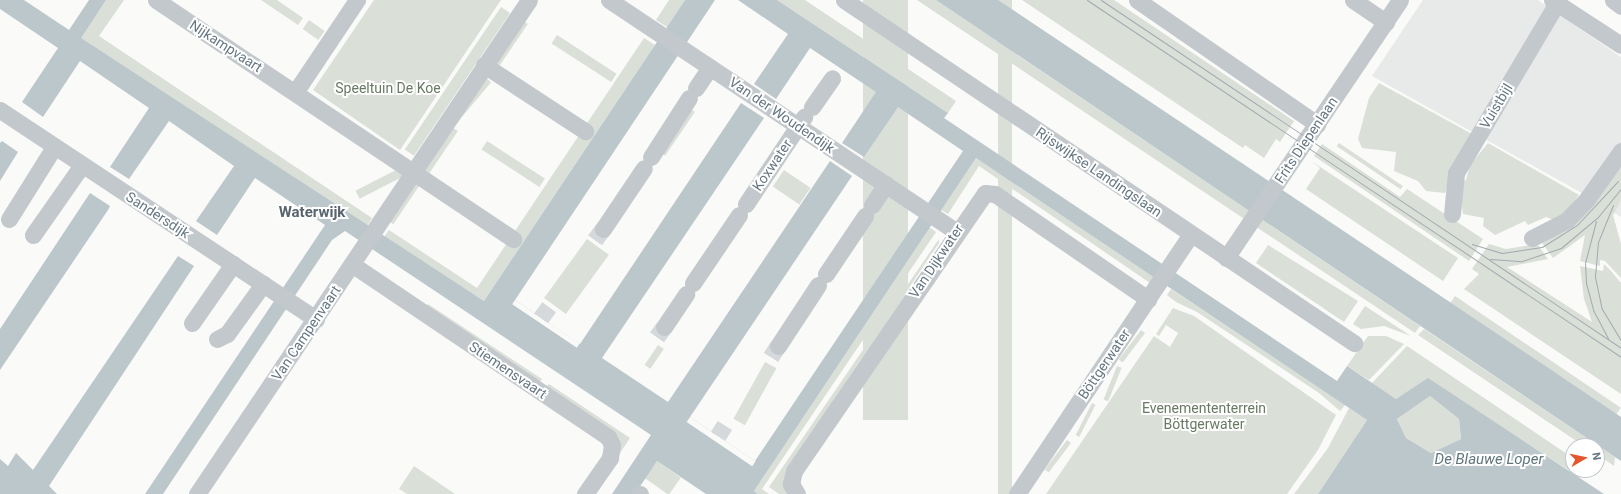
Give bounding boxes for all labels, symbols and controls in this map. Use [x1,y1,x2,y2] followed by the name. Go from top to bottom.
[187,16,265,76] street label: Nijkampvaart
[726,73,838,157] street label: Van der Woudendijk
[335,80,441,96] park label: Speeltuin De Koe
[1476,80,1516,132] street label: Vuistbijl
[1271,94,1341,186] street label: Frits Diepenlaan
[1033,124,1165,220] street label: Rijswijkse Landingslaan
[749,136,795,194] street label: Koxwater
[123,188,193,242] street label: Sandersdijk
[279,204,345,222] district label: Waterwijk
[905,221,967,301] street label: Van Dijkwater
[268,282,344,384] street label: Van Campenvaart
[1074,326,1134,402] street label: Böttgerwater
[466,338,550,402] street label: Stiemensvaart
[1142,400,1266,432] park label: Evenemententerrein Böttgerwater
[1565,438,1605,478] north arrow
[1435,451,1543,469] water label: De Blauwe Loper
[1589,451,1603,461] text: N

